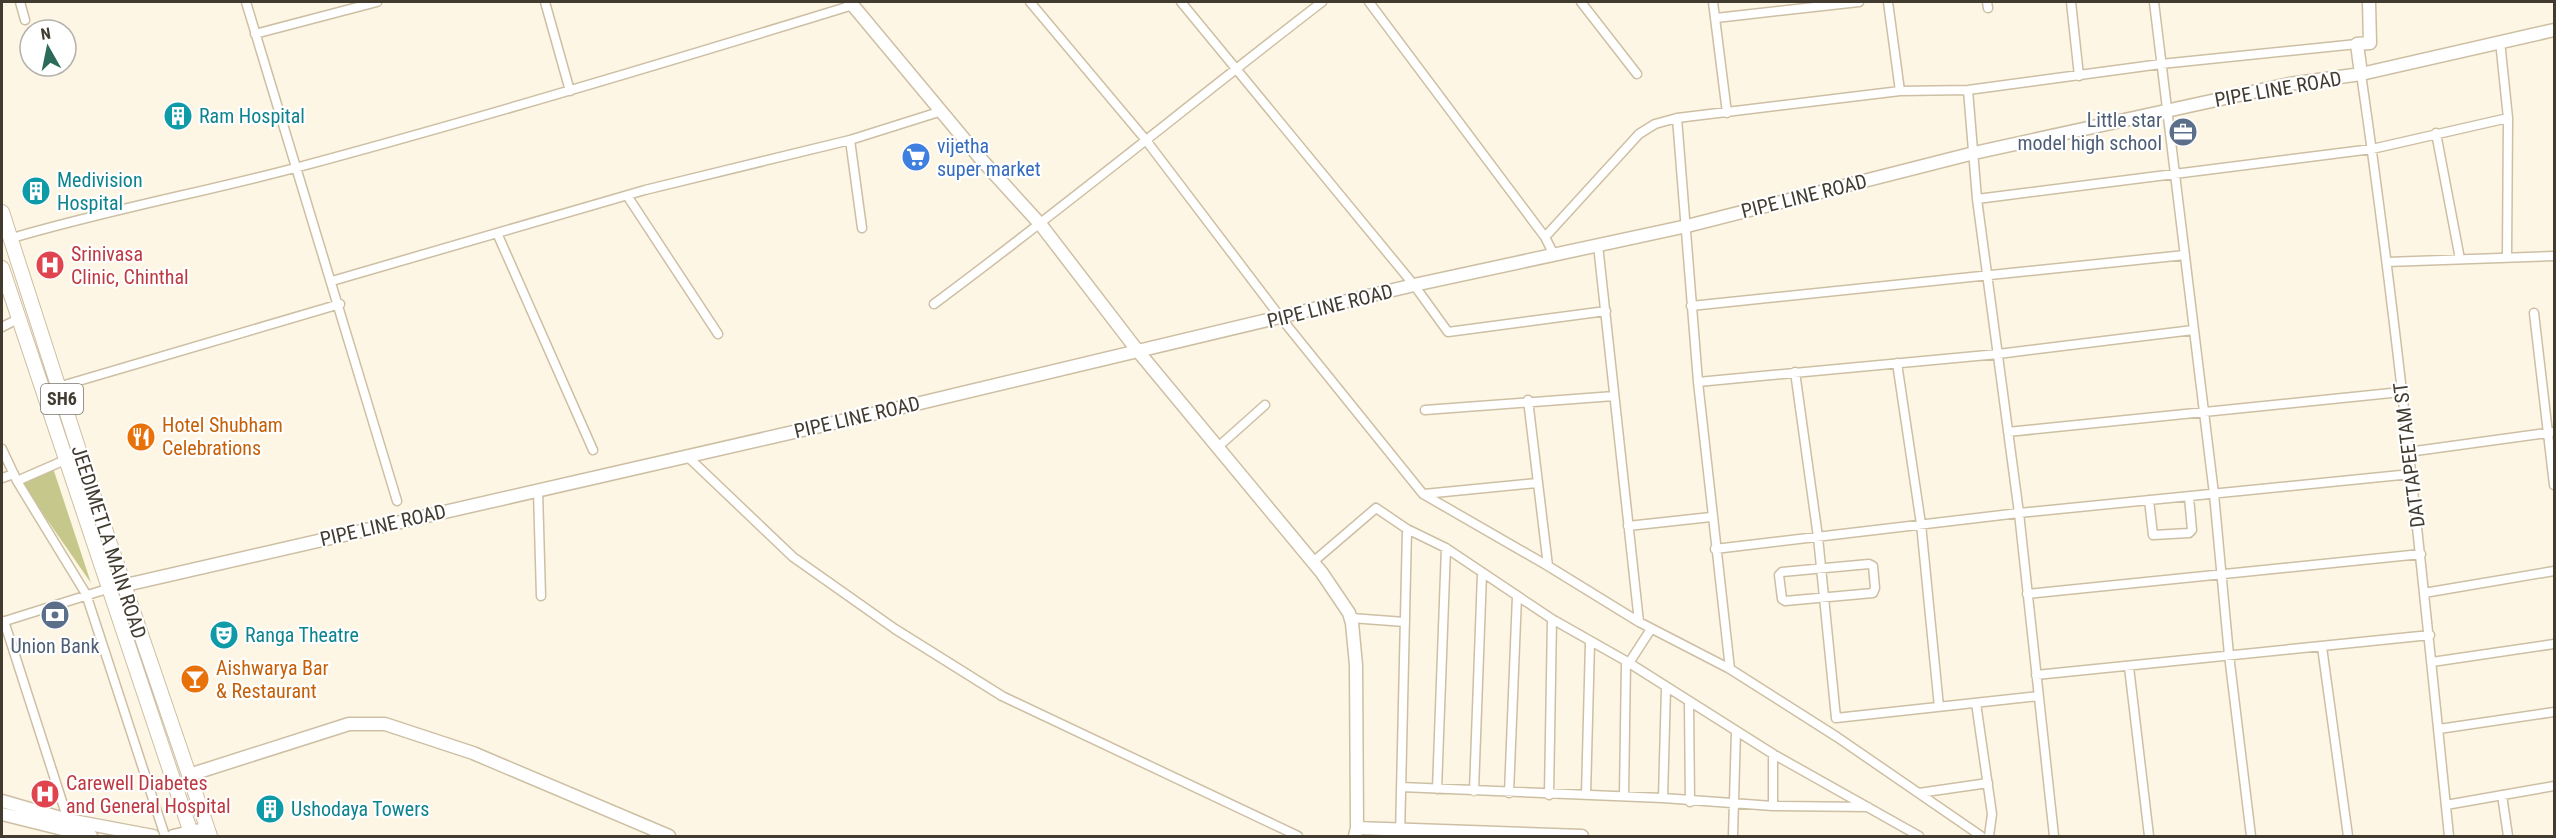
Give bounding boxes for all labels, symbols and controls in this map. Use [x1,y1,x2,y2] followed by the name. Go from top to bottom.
[18,18,78,78] north arrow
[39,24,52,44] text: N
[2213,66,2343,112] street label: PIPE LINE ROAD
[162,100,194,132] building icon: Ram Hospital
[199,104,305,128] place label: Ram Hospital
[2017,108,2162,155] place label: Little star model high school
[2167,116,2199,148] office icon: Little star model high school
[937,134,1041,181] place label: vijetha super market
[900,141,932,173] supermarket icon: vijetha super market
[57,168,143,215] place label: Medivision Hospital
[1739,169,1869,223] street label: PIPE LINE ROAD
[20,175,52,207] building icon: Medivision Hospital
[71,242,189,289] place label: Srinivasa Clinic, Chinthal
[34,249,66,281] hospital icon: Srinivasa Clinic, Chinthal
[1265,279,1395,333] street label: PIPE LINE ROAD
[2388,381,2430,529] street label: DATTAPEETAM ST
[41,384,83,414] road number: SH6
[792,391,922,443] street label: PIPE LINE ROAD
[162,413,283,460] place label: Hotel Shubham Celebrations
[125,421,157,453] restaurant icon: Hotel Shubham Celebrations
[66,442,152,642] street label: JEEDIMETLA MAIN ROAD
[318,499,448,551] street label: PIPE LINE ROAD
[39,599,71,631] bank icon: Union Bank
[208,619,240,651] theatre icon: Ranga Theatre
[245,623,359,647] place label: Ranga Theatre
[10,634,100,658] place label: Union Bank
[216,656,329,703] place label: Aishwarya Bar & Restaurant
[179,663,211,695] bar icon: Aishwarya Bar & Restaurant
[66,771,231,818] place label: Carewell Diabetes and General Hospital
[29,778,61,810] hospital icon: Carewell Diabetes and General Hospital
[254,793,286,825] building icon: Ushodaya Towers
[291,797,429,821] place label: Ushodaya Towers

